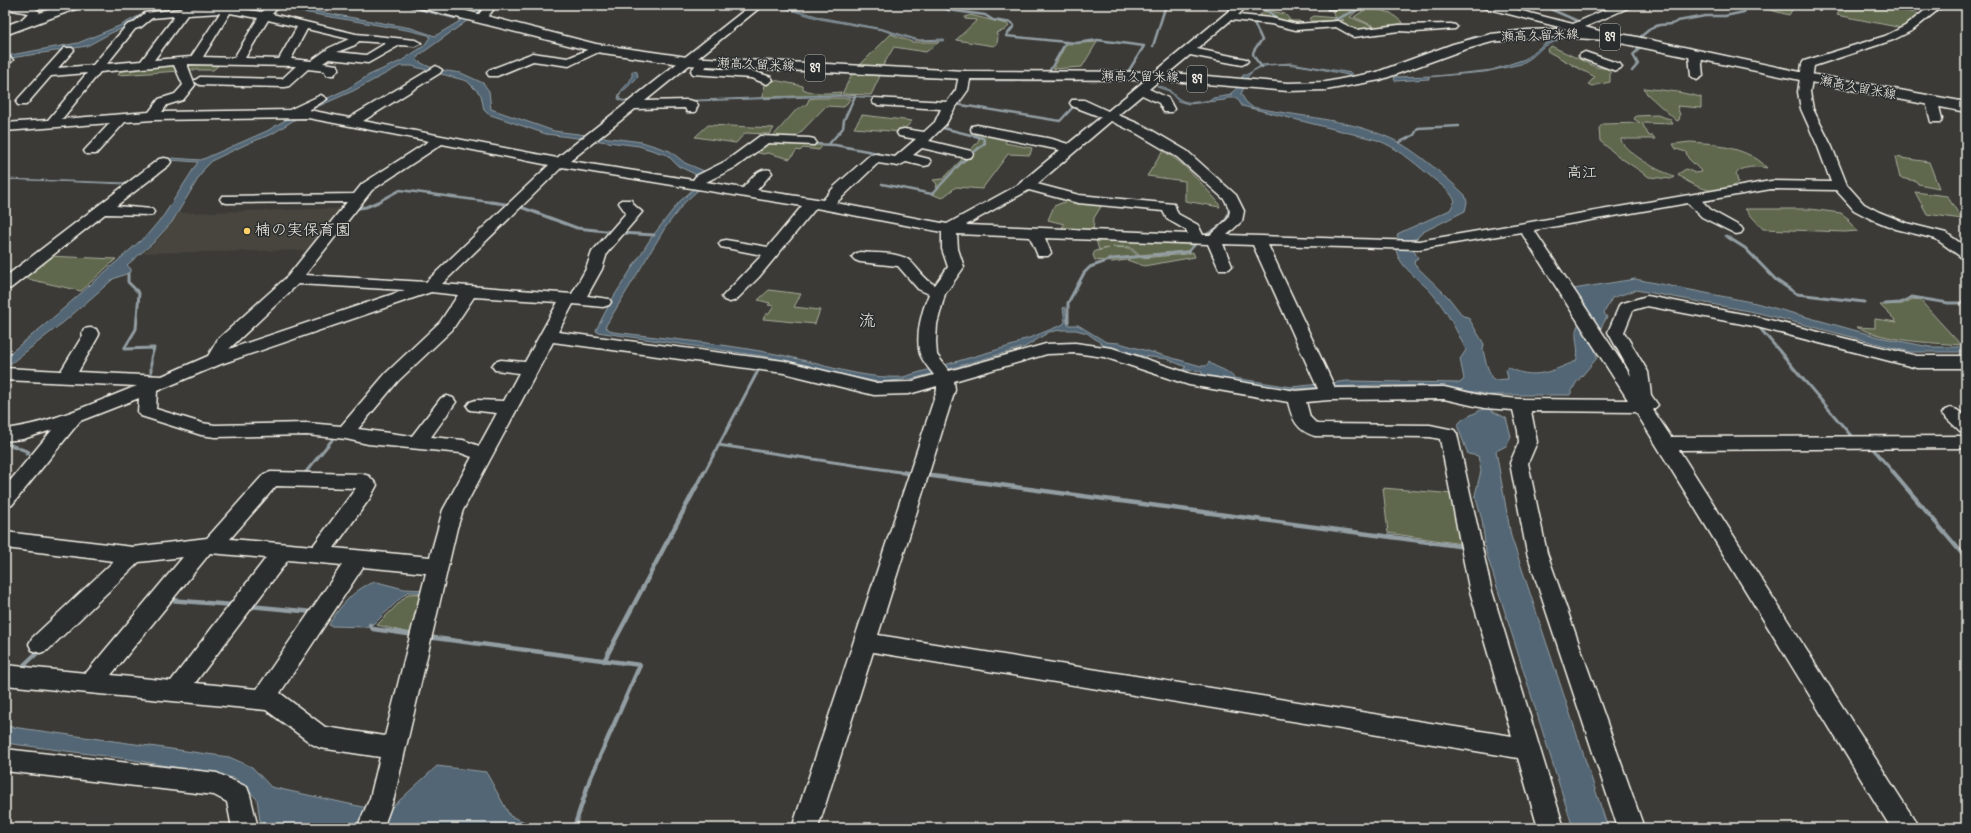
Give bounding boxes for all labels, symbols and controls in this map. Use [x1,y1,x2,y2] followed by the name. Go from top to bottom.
[1600,24,1620,50] road number: 89
[1501,25,1580,47] street label: 瀬高久留米線
[717,53,796,77] street label: 瀬高久留米線
[805,55,825,81] road number: 89
[1187,66,1207,92] road number: 89
[1101,67,1180,87] street label: 瀬高久留米線
[1818,71,1899,105] street label: 瀬高久留米線
[1567,162,1597,184] district label: 高江
[255,219,351,243] place label: 楠の実保育園
[242,226,252,236] marker: 楠の実保育園
[859,309,876,334] district label: 流

